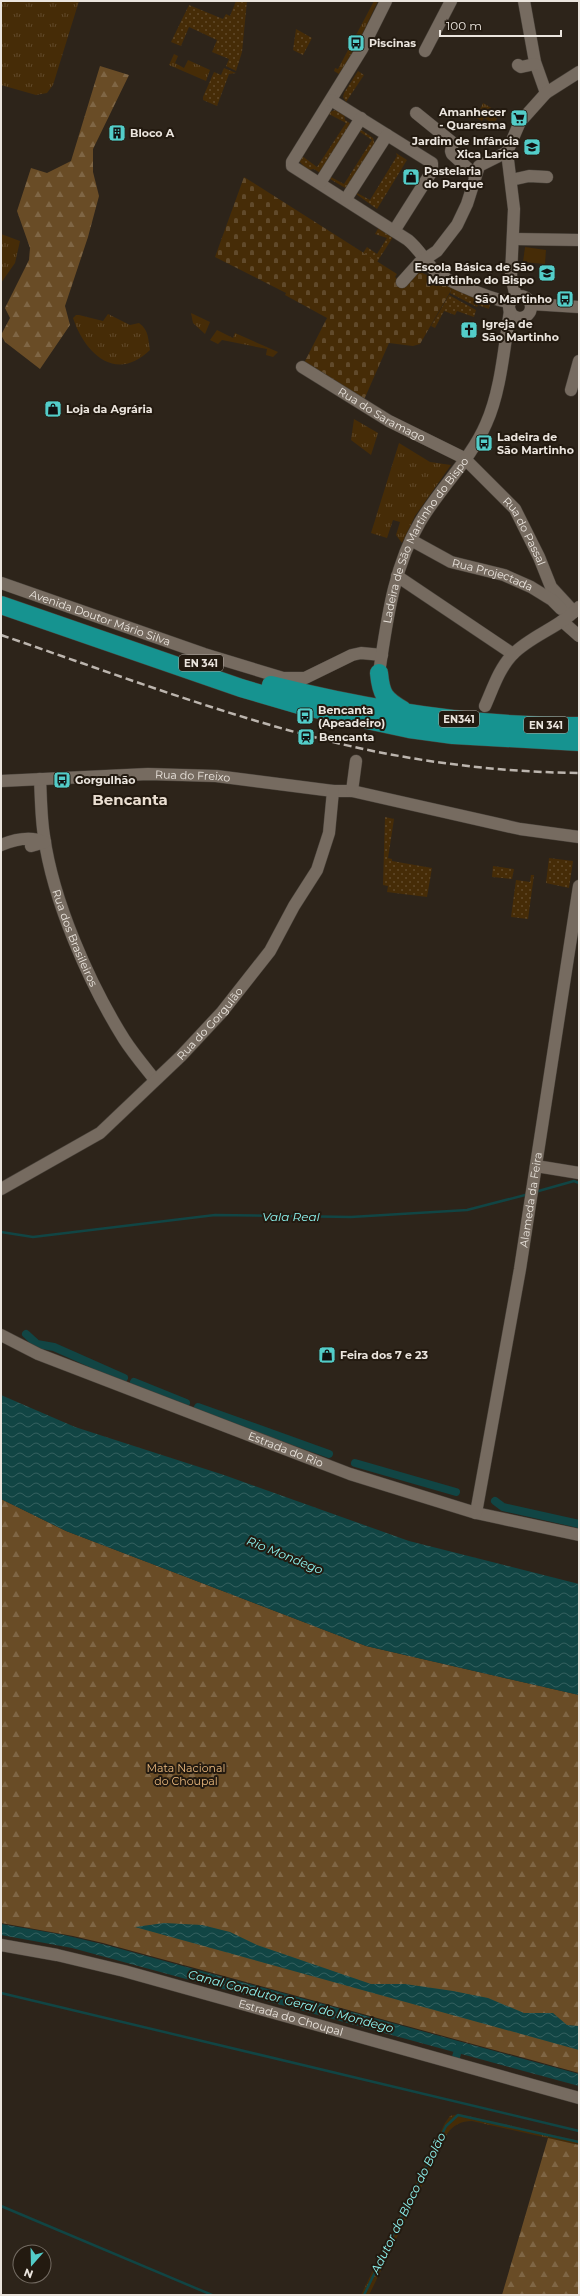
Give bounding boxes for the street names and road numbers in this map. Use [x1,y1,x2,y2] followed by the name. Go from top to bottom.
[336,384,428,445] street label: Rua do Saramago
[380,454,472,625] street label: Ladeira de São Martinho do Bispo
[500,494,549,567] street label: Rua do Passal
[451,555,535,594] street label: Rua Projectada
[28,587,172,649] street label: Avenida Doutor Mário Silva
[179,655,223,671] road number: EN 341
[439,711,479,727] road number: EN341
[524,717,568,733] road number: EN 341
[155,767,231,785] street label: Rua do Freixo
[49,887,101,990] street label: Rua dos Brasileiros
[174,984,246,1063] street label: Rua do Gorgulão
[516,1151,545,1248] street label: Alameda da Feira
[246,1428,325,1470] street label: Estrada do Rio
[237,1996,345,2039] street label: Estrada do Choupal

